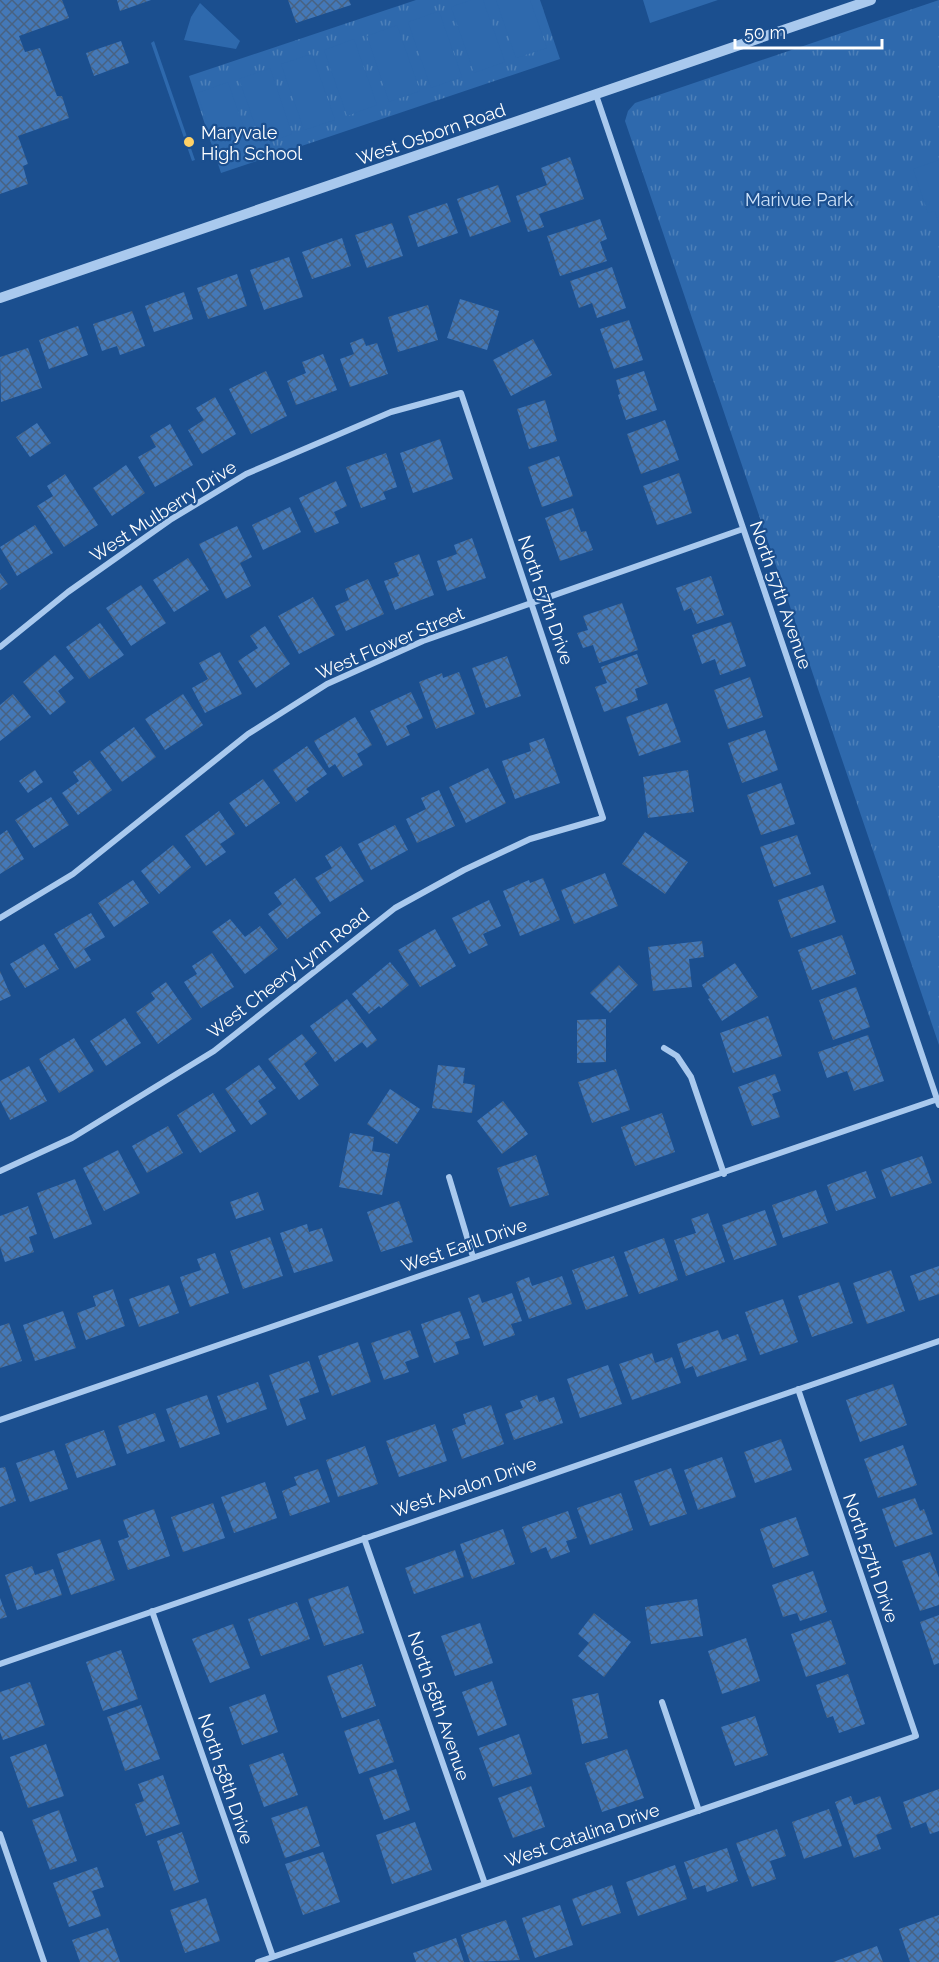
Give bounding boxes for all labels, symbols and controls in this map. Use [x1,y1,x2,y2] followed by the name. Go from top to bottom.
[735,12,882,50] scale bar
[744,22,786,43] text: 50 m
[354,99,508,169] street label: West Osborn Road
[201,122,302,164] place label: Maryvale High School
[182,135,196,149] marker: Maryvale High School
[745,189,853,210] park label: Marivue Park
[86,456,240,566] street label: West Mulberry Drive
[746,518,816,672] street label: North 57th Avenue
[514,533,578,668] street label: North 57th Drive
[313,602,467,684] street label: West Flower Street
[203,903,373,1043] street label: West Cheery Lynn Road
[398,1214,530,1276] street label: West Earll Drive
[389,1452,539,1522] street label: West Avalon Drive
[839,1491,903,1626] street label: North 57th Drive
[404,1629,474,1784] street label: North 58th Avenue
[194,1711,258,1847] street label: North 58th Drive
[502,1799,662,1871] street label: West Catalina Drive

